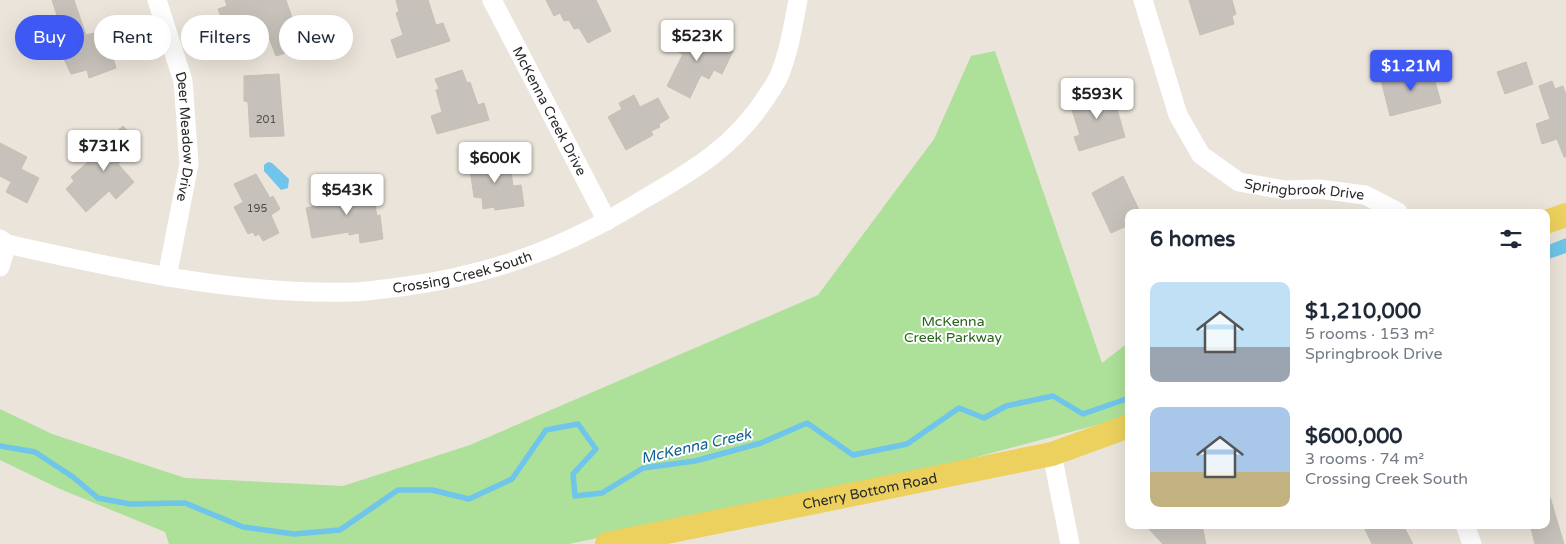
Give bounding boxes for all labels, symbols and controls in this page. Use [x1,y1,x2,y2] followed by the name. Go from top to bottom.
[15,15,84,60] chip: Buy
[94,15,171,60] chip: Rent
[181,15,269,60] chip: Filters
[279,15,353,60] chip: New
[662,20,732,62] pin: $523K
[672,26,722,46] text: $523K
[509,43,590,178] street label: McKenna Creek Drive
[1370,49,1452,92] pin: $1.21M
[1381,56,1441,76] text: $1.21M
[172,69,197,203] street label: Deer Meadow Drive
[1062,78,1132,120] pin: $593K
[1072,84,1122,104] text: $593K
[256,113,276,126] house number: 201
[69,130,139,172] pin: $731K
[79,136,129,156] text: $731K
[460,142,530,184] pin: $600K
[470,148,520,168] text: $600K
[312,174,382,216] pin: $543K
[1243,175,1365,203] street label: Springbrook Drive
[322,180,372,200] text: $543K
[247,202,267,215] house number: 195
[1497,225,1525,253] icon: filters
[1150,227,1235,252] text: 6 homes
[391,247,534,297] street label: Crossing Creek South
[1305,299,1421,324] text: $1,210,000
[1190,302,1250,362] icon: home
[904,313,1003,346] park label: McKenna Creek Parkway
[1305,324,1434,344] text: 5 rooms · 153 m²
[1305,344,1443,364] text: Springbrook Drive
[639,424,755,467] water label: McKenna Creek
[1305,424,1403,449] text: $600,000
[1190,427,1250,487] icon: home
[1305,449,1424,469] text: 3 rooms · 74 m²
[801,469,939,513] street label: Cherry Bottom Road
[1305,469,1468,489] text: Crossing Creek South

